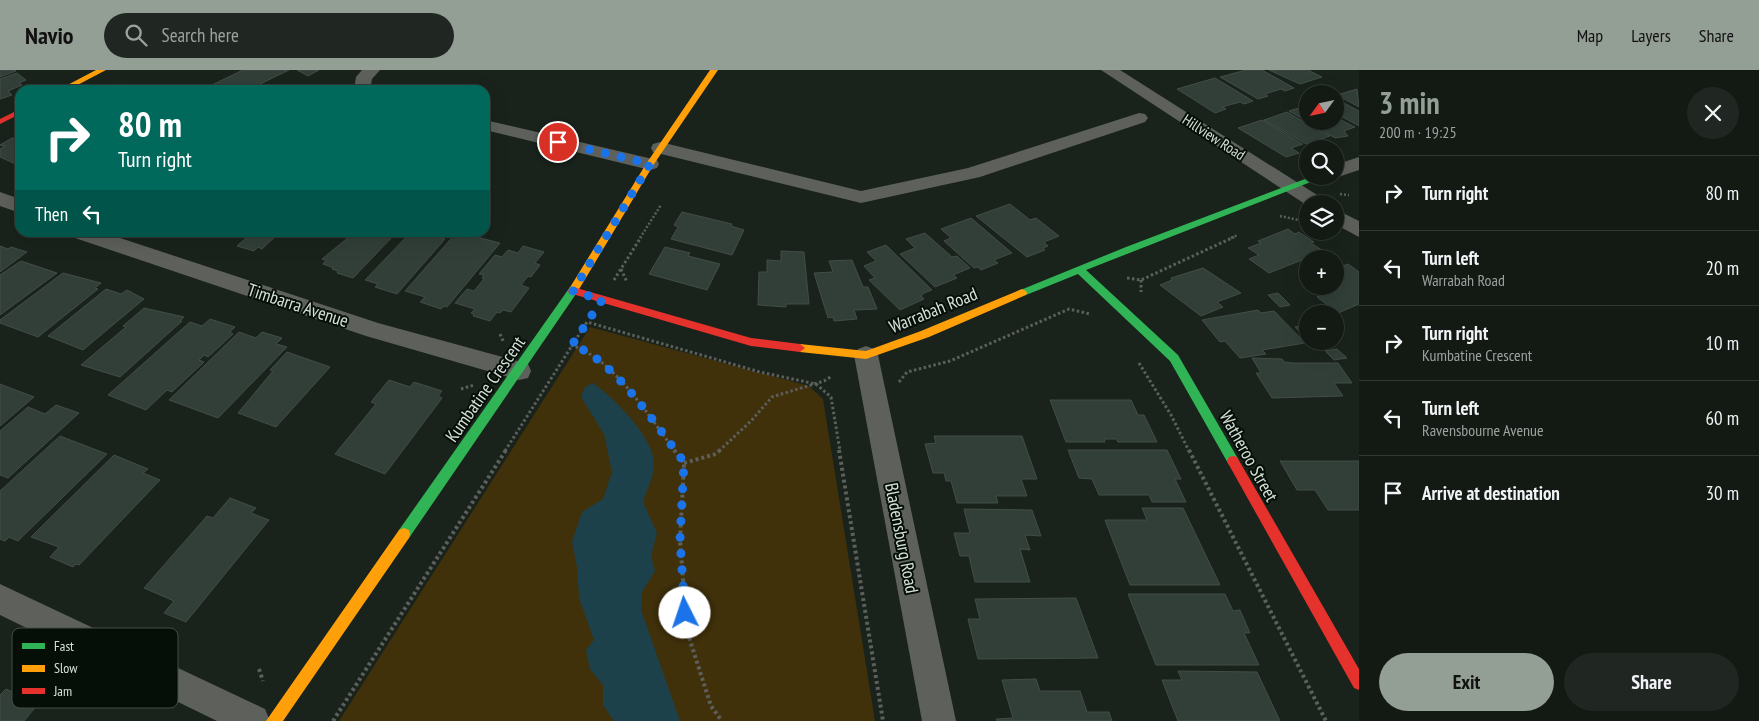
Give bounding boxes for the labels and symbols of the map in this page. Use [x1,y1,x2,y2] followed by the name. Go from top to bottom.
[1299,85,1344,130] north arrow
[1179,110,1249,164] street label: Hillview Road
[537,121,579,163] pin
[245,278,351,332] street label: Timbarra Avenue
[885,282,981,338] street label: Warrabah Road
[440,332,530,446] street label: Kumbatine Crescent
[1215,406,1283,506] street label: Watheroo Street
[880,481,924,595] street label: Bladensburg Road
[658,586,710,638] position arrow
[12,628,178,708] legend
[54,637,74,655] text: Fast
[54,659,78,677] text: Slow
[53,682,72,700] text: Jam

